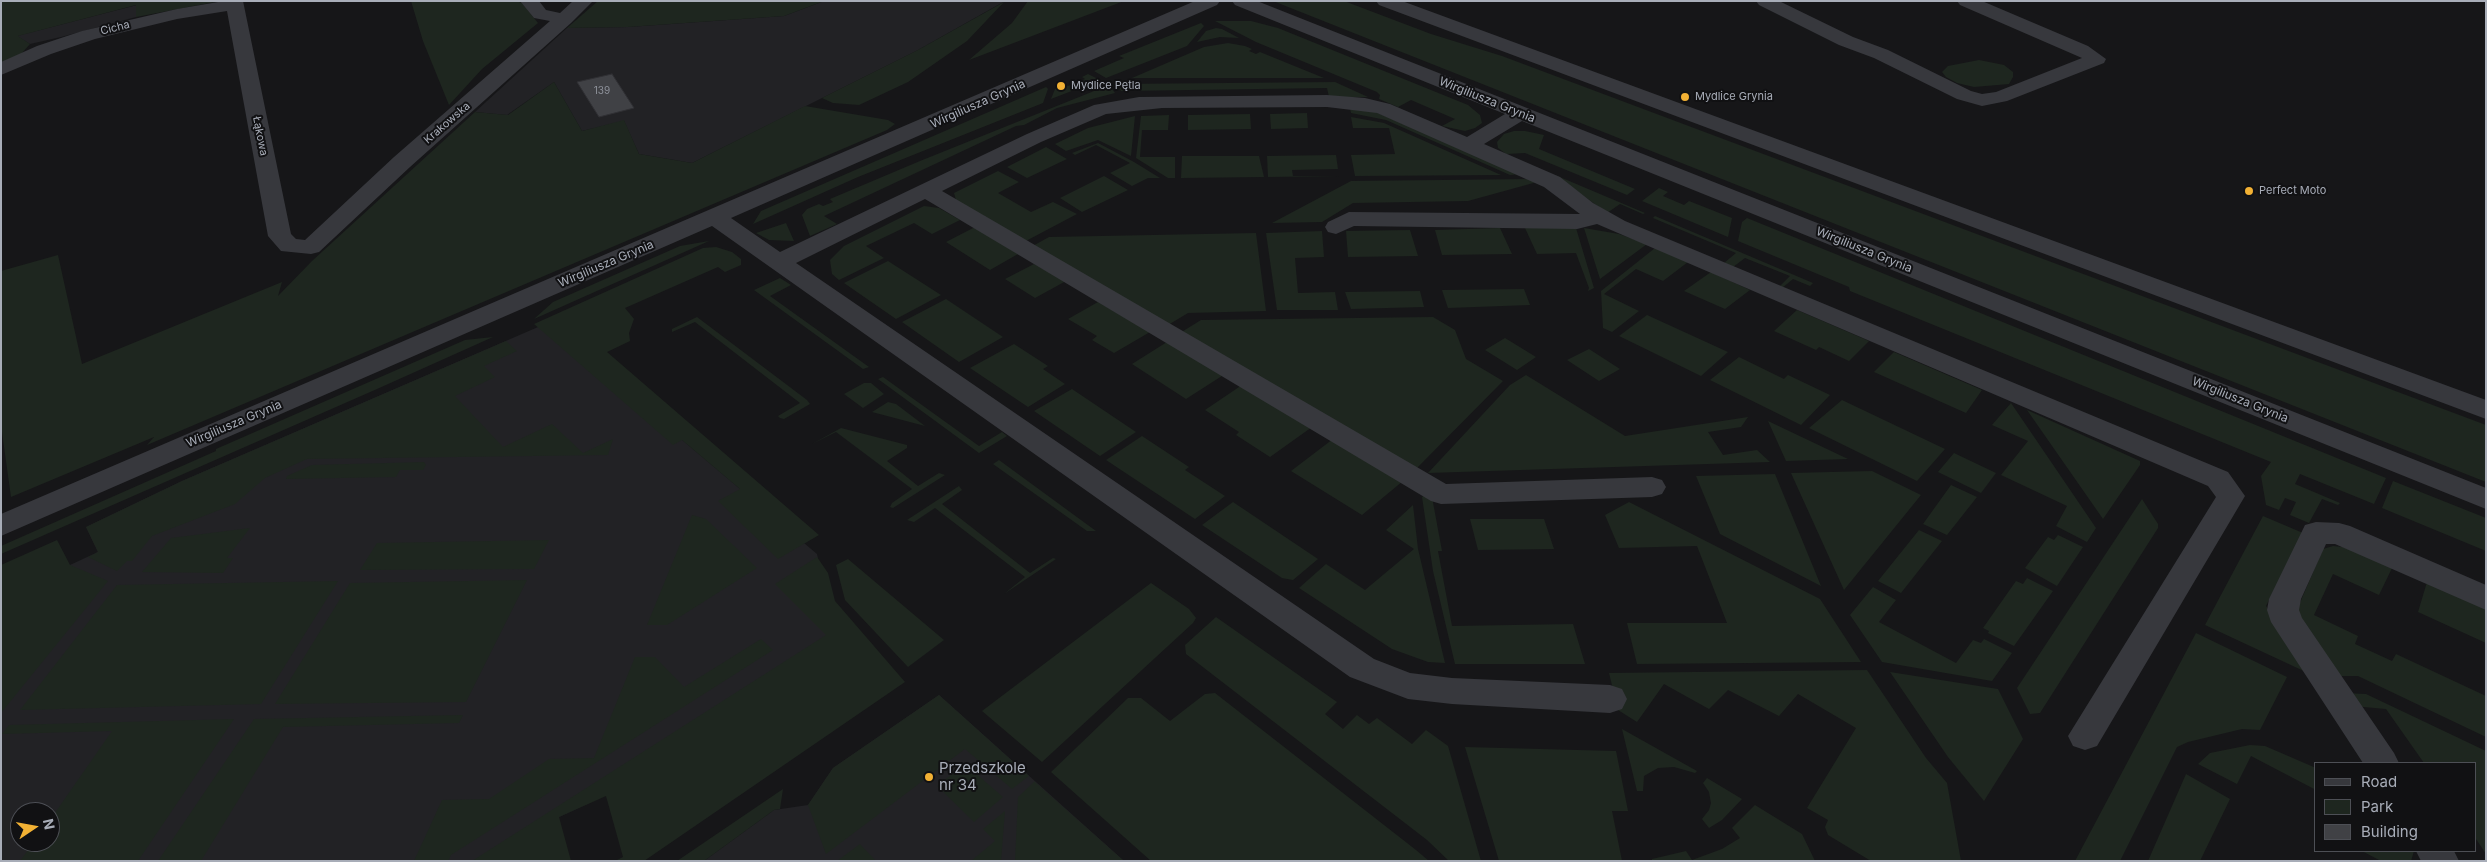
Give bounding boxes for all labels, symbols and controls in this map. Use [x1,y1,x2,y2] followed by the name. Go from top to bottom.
[99,18,131,38] street label: Cicha
[1437,74,1537,126] street label: Wirgiliusza Grynia
[928,77,1028,131] street label: Wirgiliusza Grynia
[1071,79,1141,93] place label: Mydlice Pętla
[1055,80,1067,92] marker: Mydlice Pętla
[594,85,610,97] house number: 139
[1695,90,1773,104] place label: Mydlice Grynia
[1679,91,1691,103] marker: Mydlice Grynia
[421,99,473,147] street label: Krakowska
[250,115,270,157] street label: Łąkowa
[2259,184,2326,198] place label: Perfect Moto
[2243,185,2255,197] marker: Perfect Moto
[1814,224,1914,276] street label: Wirgiliusza Grynia
[556,237,656,291] street label: Wirgiliusza Grynia
[2190,374,2290,426] street label: Wirgiliusza Grynia
[184,397,284,451] street label: Wirgiliusza Grynia
[939,759,1026,794] place label: Przedszkole nr 34
[2314,762,2477,852] legend
[923,771,935,783] marker: Przedszkole nr 34
[2361,772,2397,791] text: Road
[2361,797,2393,816] text: Park
[10,802,60,852] north arrow
[40,817,59,831] text: N
[2361,822,2418,841] text: Building

